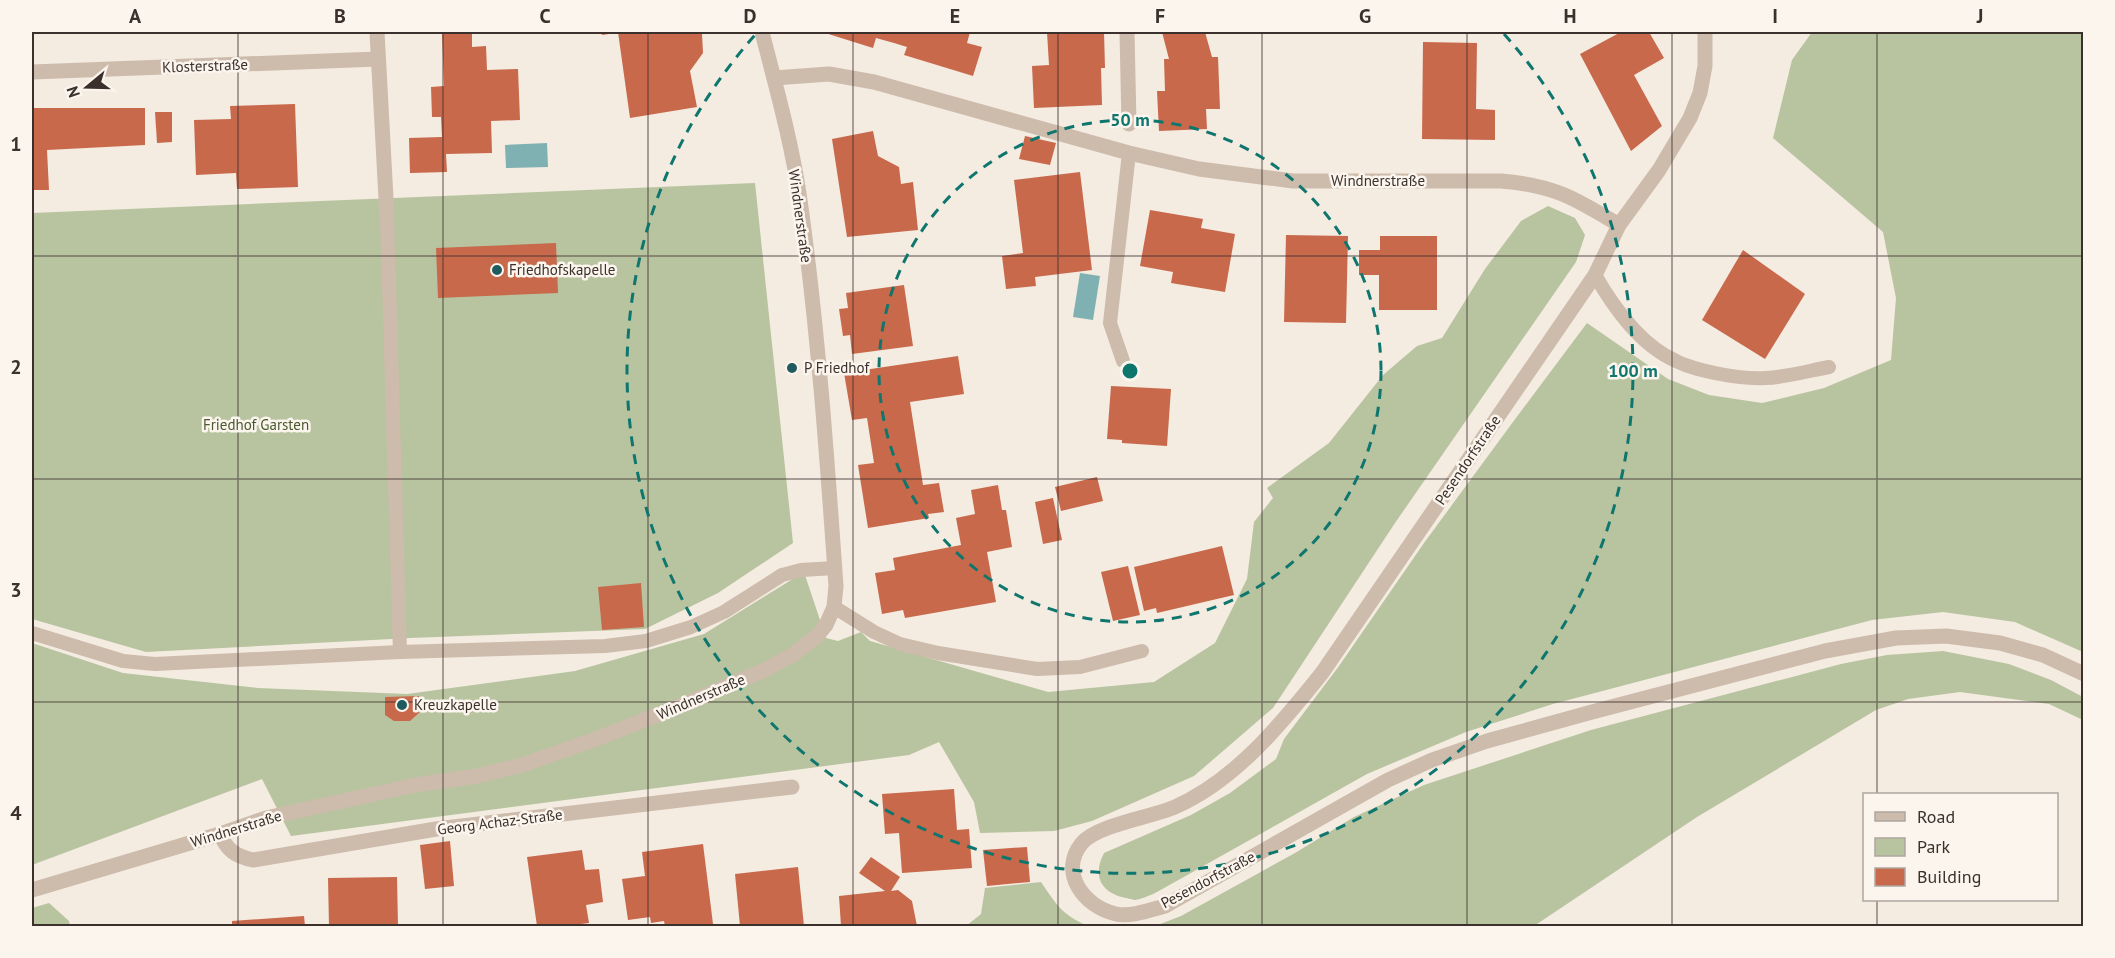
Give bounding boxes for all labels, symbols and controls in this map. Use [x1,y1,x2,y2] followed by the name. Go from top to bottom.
[129,3,142,29] text: A
[334,3,346,29] text: B
[539,3,551,29] text: C
[744,3,757,29] text: D
[950,3,960,29] text: E
[1155,3,1165,29] text: F
[1359,3,1371,29] text: G
[1563,3,1577,29] text: H
[1772,3,1778,29] text: I
[1976,3,1983,29] text: J
[162,55,248,76] street label: Klosterstraße
[57,57,117,117] north arrow
[62,84,84,100] text: N
[1110,108,1150,131] text: 50 m
[10,131,22,157] text: 1
[785,168,816,264] street label: Windnerstraße
[1331,171,1425,190] street label: Windnerstraße
[509,260,615,279] place label: Friedhofskapelle
[490,263,504,277] marker: Friedhofskapelle
[10,354,22,380] text: 2
[804,358,870,377] place label: P Friedhof
[1608,359,1658,382] text: 100 m
[785,361,799,375] marker: P Friedhof
[1120,361,1140,381] centre of rings
[1431,411,1505,508] street label: Pesendorfstraße
[203,415,309,434] park label: Friedhof Garsten
[10,577,22,603] text: 3
[654,669,748,724] street label: Windnerstraße
[414,695,497,714] place label: Kreuzkapelle
[395,698,409,712] marker: Kreuzkapelle
[1863,793,2058,901] legend
[10,800,22,826] text: 4
[436,804,564,839] street label: Georg Achaz-Straße
[1917,805,1955,828] text: Road
[188,806,284,851] street label: Windnerstraße
[1917,835,1950,858] text: Park
[1157,847,1258,912] street label: Pesendorfstraße
[1917,865,1981,888] text: Building

